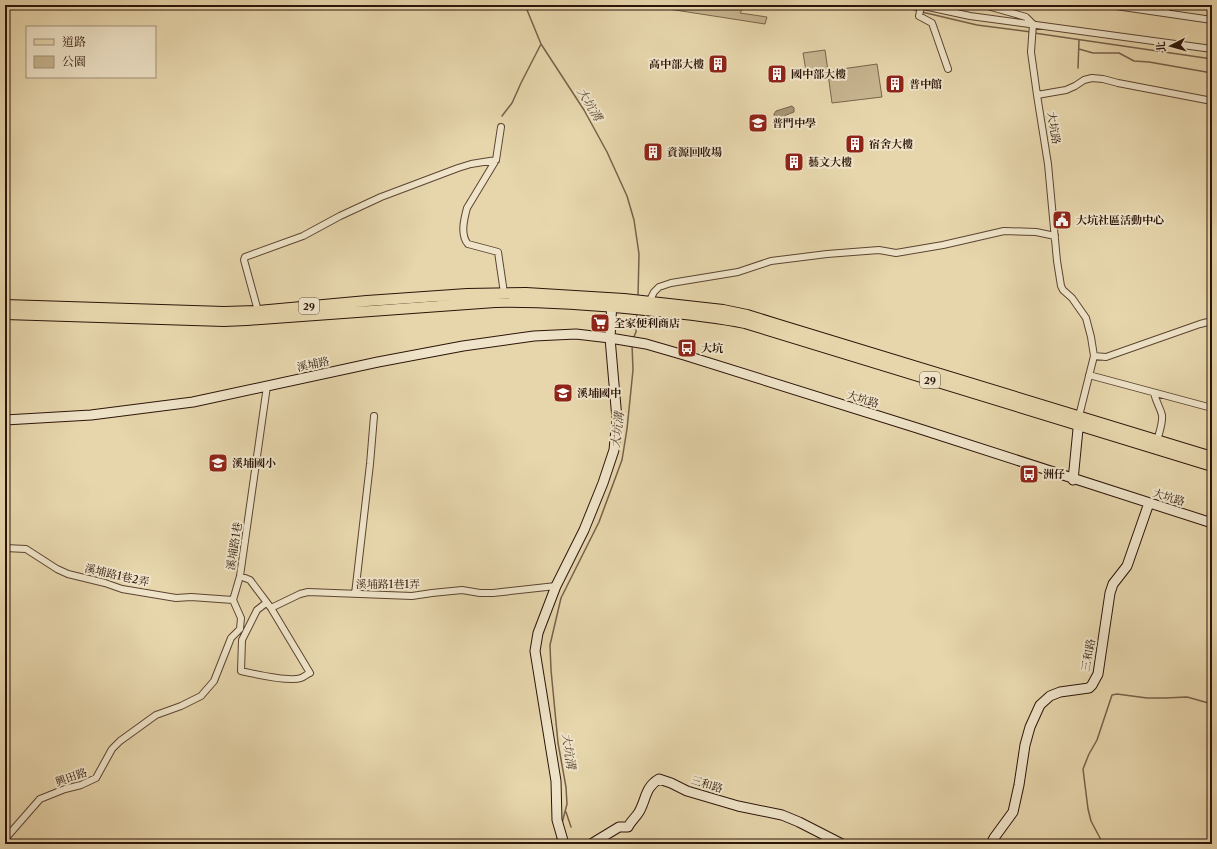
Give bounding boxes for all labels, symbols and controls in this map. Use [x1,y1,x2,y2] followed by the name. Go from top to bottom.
[26,26,156,78] legend
[1151,26,1191,66] north arrow
[62,34,86,49] text: 道路
[1154,41,1169,53] text: 北
[707,53,729,75] building icon: 高中部大樓
[62,54,86,69] text: 公園
[649,57,704,71] place label: 高中部大樓
[766,63,788,85] building icon: 國中部大樓
[791,67,846,81] place label: 國中部大樓
[884,73,906,95] building icon: 普中館
[909,77,942,91] place label: 普中館
[574,85,607,125] water label: 大坑溝
[1045,111,1063,145] street label: 大坑路
[747,112,769,134] school or university icon: 普門中學
[772,116,816,130] place label: 普門中學
[844,133,866,155] building icon: 宿舍大樓
[869,137,913,151] place label: 宿舍大樓
[642,141,664,163] building icon: 資源回收場
[667,145,722,159] place label: 資源回收場
[783,151,805,173] building icon: 藝文大樓
[808,155,852,169] place label: 藝文大樓
[1051,209,1073,231] public building icon: 大坑社區活動中心
[1076,213,1164,227] place label: 大坑社區活動中心
[299,298,319,314] road number: 29
[589,312,611,334] supermarket icon: 全家便利商店
[614,316,680,330] place label: 全家便利商店
[676,337,698,359] bus stop icon: 大坑
[701,341,723,355] place label: 大坑
[295,354,331,374] street label: 溪埔路
[920,372,940,388] road number: 29
[552,382,574,404] school or university icon: 溪埔國中
[577,386,621,400] place label: 溪埔國中
[845,387,881,411] street label: 大坑路
[607,409,627,449] water label: 大坑溝
[207,452,229,474] school or university icon: 溪埔國小
[232,456,276,470] place label: 溪埔國小
[1018,463,1040,485] bus stop icon: 洲仔
[1043,467,1065,481] place label: 洲仔
[1151,485,1187,509] street label: 大坑路
[223,521,245,571] street label: 溪埔路1巷
[83,561,151,589] street label: 溪埔路1巷2弄
[356,577,420,591] street label: 溪埔路1巷1弄
[1078,638,1098,672] street label: 三和路
[559,732,579,772] water label: 大坑溝
[53,765,89,789] street label: 興田路
[689,772,725,796] street label: 三和路

